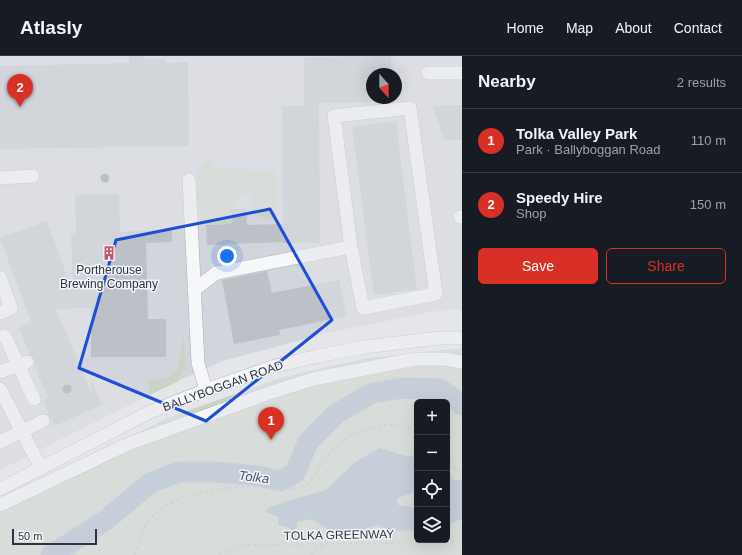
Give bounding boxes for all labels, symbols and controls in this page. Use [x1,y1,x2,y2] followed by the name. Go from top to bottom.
[20,17,82,38] text: Atlasly
[507,20,544,36] text: Home
[566,20,593,36] text: Map
[615,20,652,36] text: About
[674,20,722,36] text: Contact
[366,68,402,104] north arrow
[478,72,536,91] text: Nearby
[7,74,33,107] pin: 2
[677,75,726,90] text: 2 results
[516,125,637,142] text: Tolka Valley Park
[487,133,495,148] text: 1
[691,133,726,148] text: 110 m
[516,142,661,157] text: Park · Ballyboggan Road
[516,189,603,206] text: Speedy Hire
[487,197,495,212] text: 2
[690,197,726,212] text: 150 m
[516,206,546,221] text: Shop
[101,245,117,261] building icon: Portherouse Brewing Company
[217,246,237,266] your location
[478,248,598,284] button: Save
[606,248,726,284] button: Share
[60,263,158,291] place label: Portherouse Brewing Company
[161,358,285,414] street label: BALLYBOGGAN ROAD
[414,399,450,543] map controls
[414,399,450,435] button: +
[258,407,284,440] pin: 1
[414,435,450,471] button: −
[238,468,270,486] water label: Tolka
[414,471,450,507] button: locate
[414,507,450,543] button: layers
[12,527,97,546] scale bar
[284,527,394,543] street label: TOLKA GREENWAY
[18,530,42,542] text: 50 m

